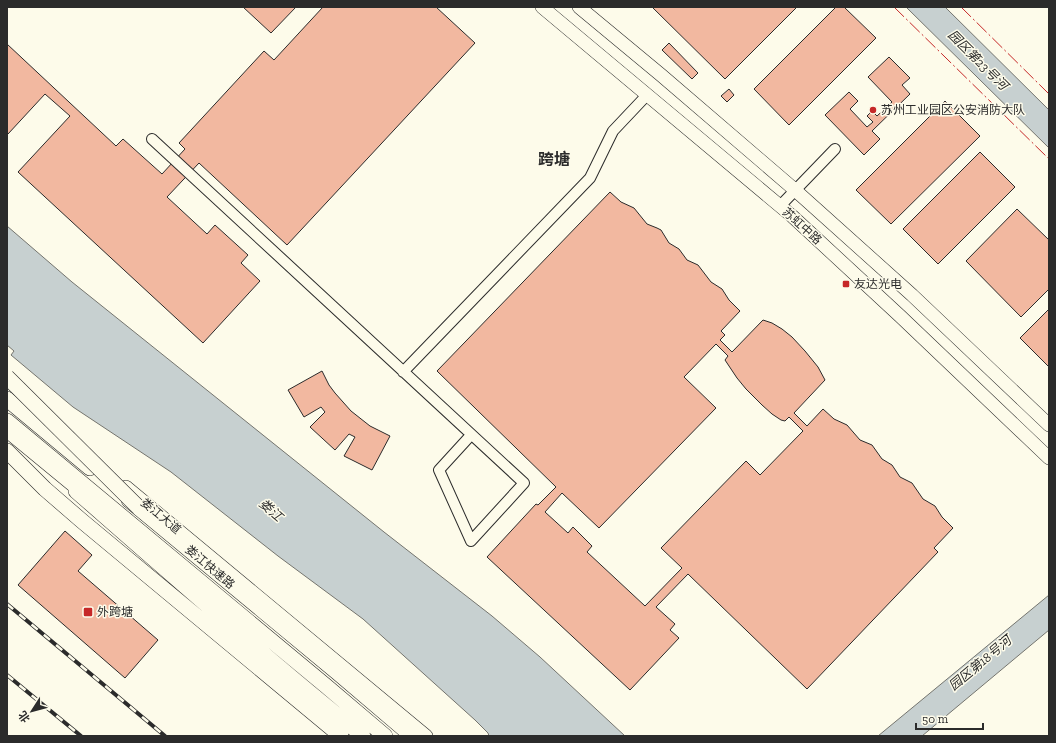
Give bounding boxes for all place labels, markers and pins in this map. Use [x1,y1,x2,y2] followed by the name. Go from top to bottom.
[881,103,1025,117] place label: 苏州工业园区公安消防大队
[868,105,878,115] marker: 苏州工业园区公安消防大队
[854,277,902,291] place label: 友达光电
[841,279,851,289] marker: 友达光电
[97,605,133,619] place label: 外跨塘
[82,606,94,618] marker: 外跨塘

